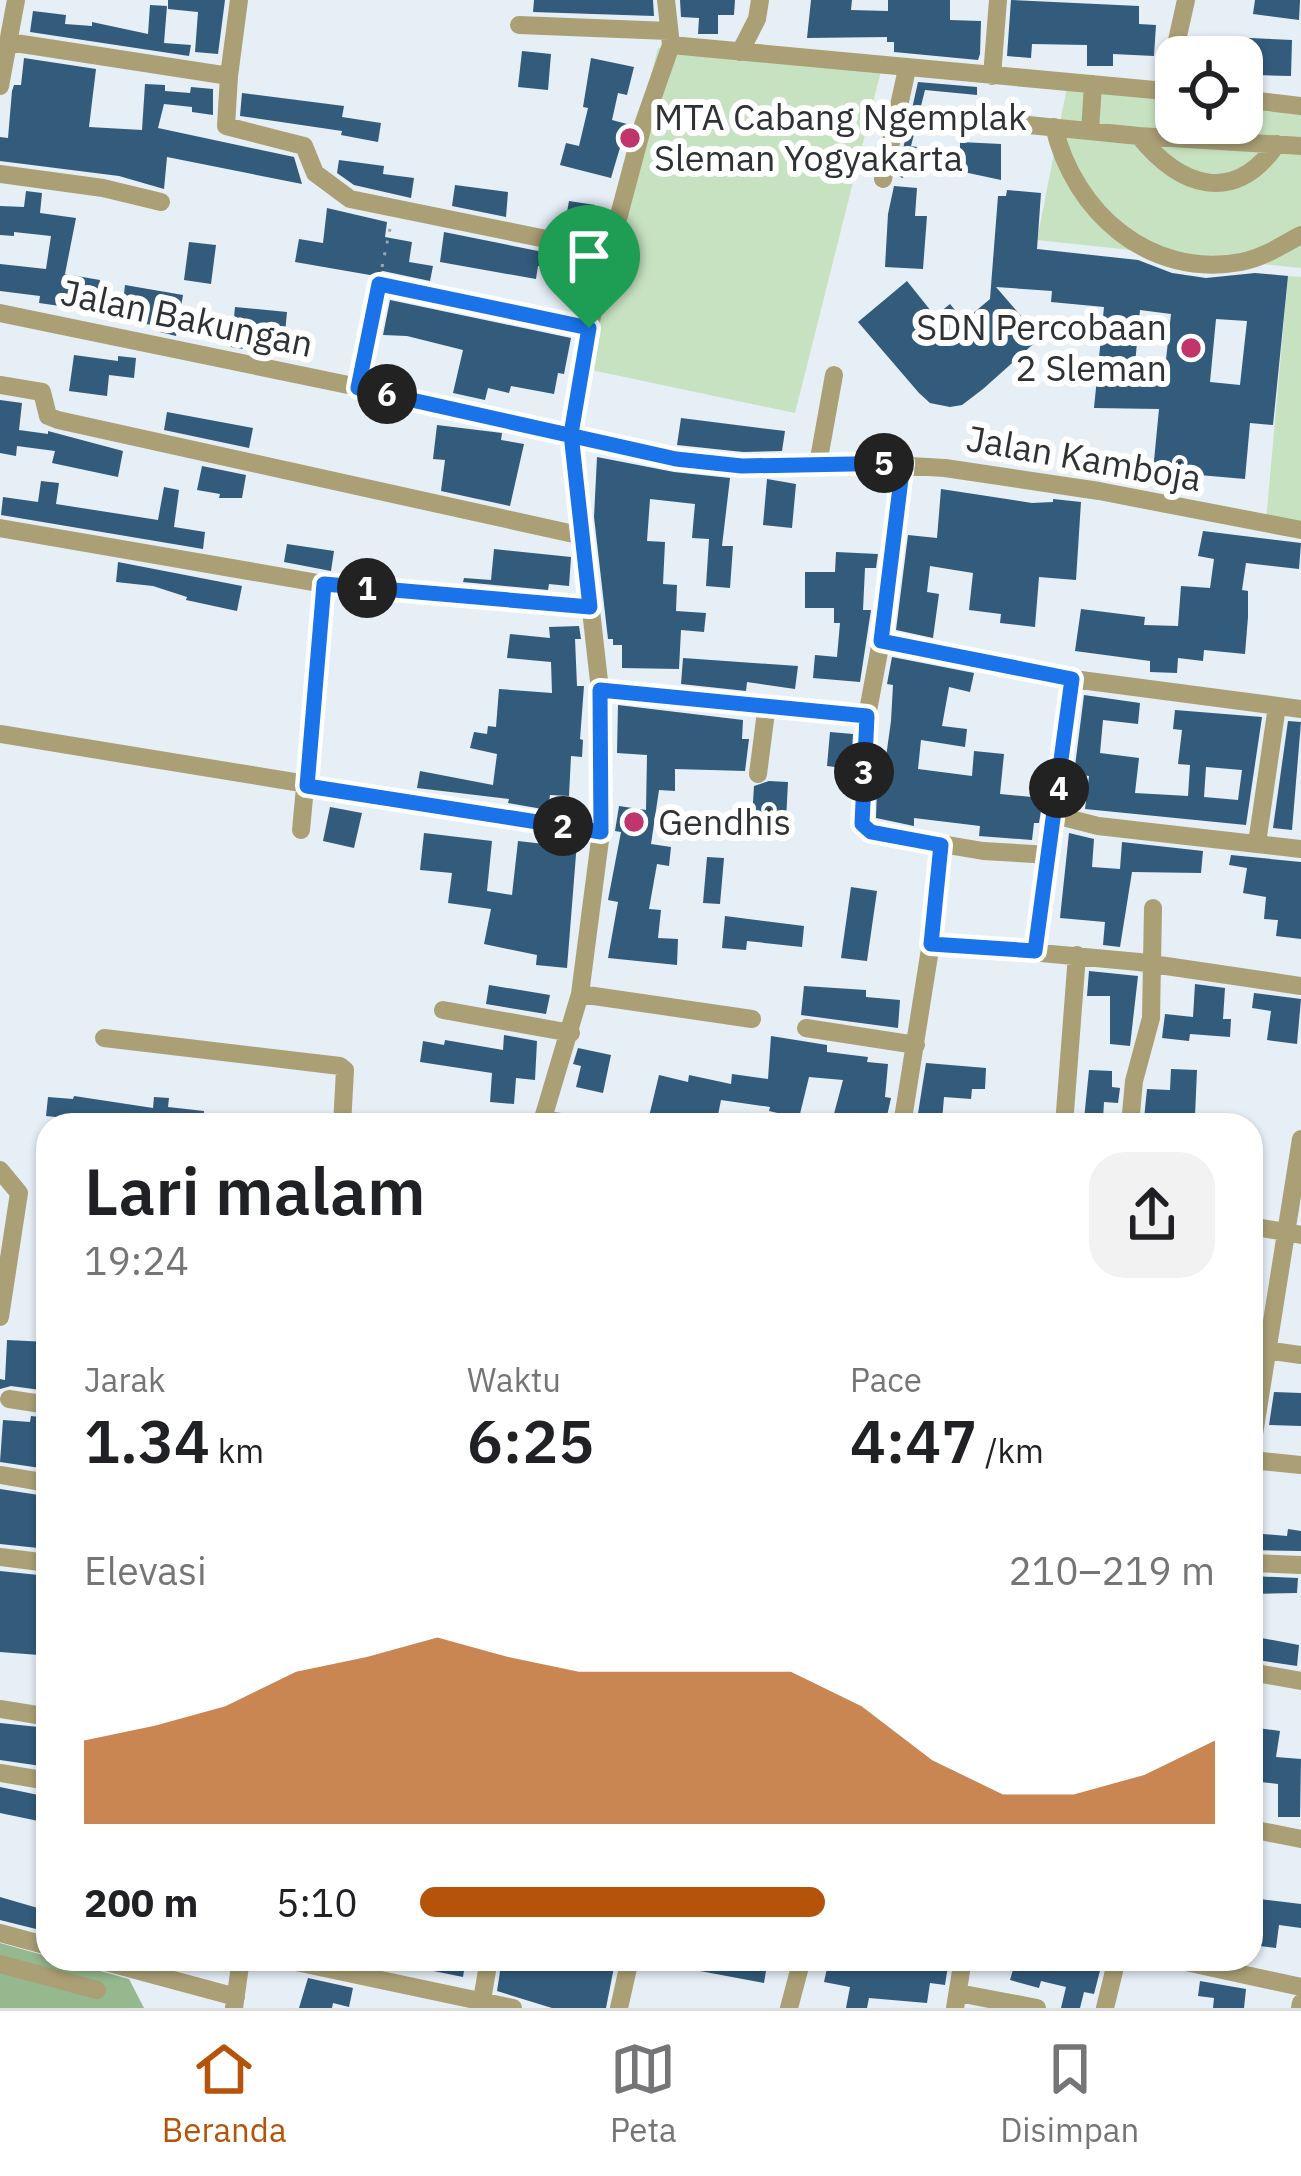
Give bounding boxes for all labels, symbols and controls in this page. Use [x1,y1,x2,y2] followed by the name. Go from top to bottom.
[1155,36,1263,144] map controls
[1155,36,1263,144] button: locate
[654,93,1027,181] place label: MTA Cabang Ngemplak Sleman Yogyakarta
[617,125,643,151] marker: MTA Cabang Ngemplak Sleman Yogyakarta
[538,205,640,328] pin
[556,223,622,289] icon: arrive
[57,268,317,367] street label: Jalan Bakungan
[916,303,1167,391] place label: SDN Percobaan 2 Sleman
[1178,335,1204,361] marker: SDN Percobaan 2 Sleman
[357,364,417,424] pin: 6
[377,372,397,415] text: 6
[963,414,1205,501] street label: Jalan Kamboja
[854,433,914,493] pin: 5
[874,441,894,484] text: 5
[337,558,397,618] pin: 1
[357,566,377,609] text: 1
[834,742,894,802] pin: 3
[854,750,874,793] text: 3
[1029,758,1089,818] pin: 4
[1049,766,1069,809] text: 4
[533,796,593,856] pin: 2
[658,798,791,845] place label: Gendhis
[553,804,573,847] text: 2
[621,809,647,835] marker: Gendhis
[84,1147,426,1233] text: Lari malam
[1089,1152,1215,1278] button: share
[84,1235,189,1286] text: 19:24
[84,1358,165,1401] text: Jarak
[467,1358,561,1401] text: Waktu
[850,1358,922,1401] text: Pace
[84,1401,210,1480] text: 1.34
[467,1401,594,1480] text: 6:25
[850,1401,977,1480] text: 4:47
[210,1429,264,1472] text: km
[977,1429,1044,1472] text: /km
[84,1545,207,1596] text: Elevasi
[1008,1545,1215,1596] text: 210–219 m
[84,1877,198,1928] text: 200 m
[276,1877,358,1928] text: 5:10
[162,2036,287,2151] tab: Beranda
[610,2036,677,2151] tab: Peta
[1000,2036,1139,2151] tab: Disimpan

